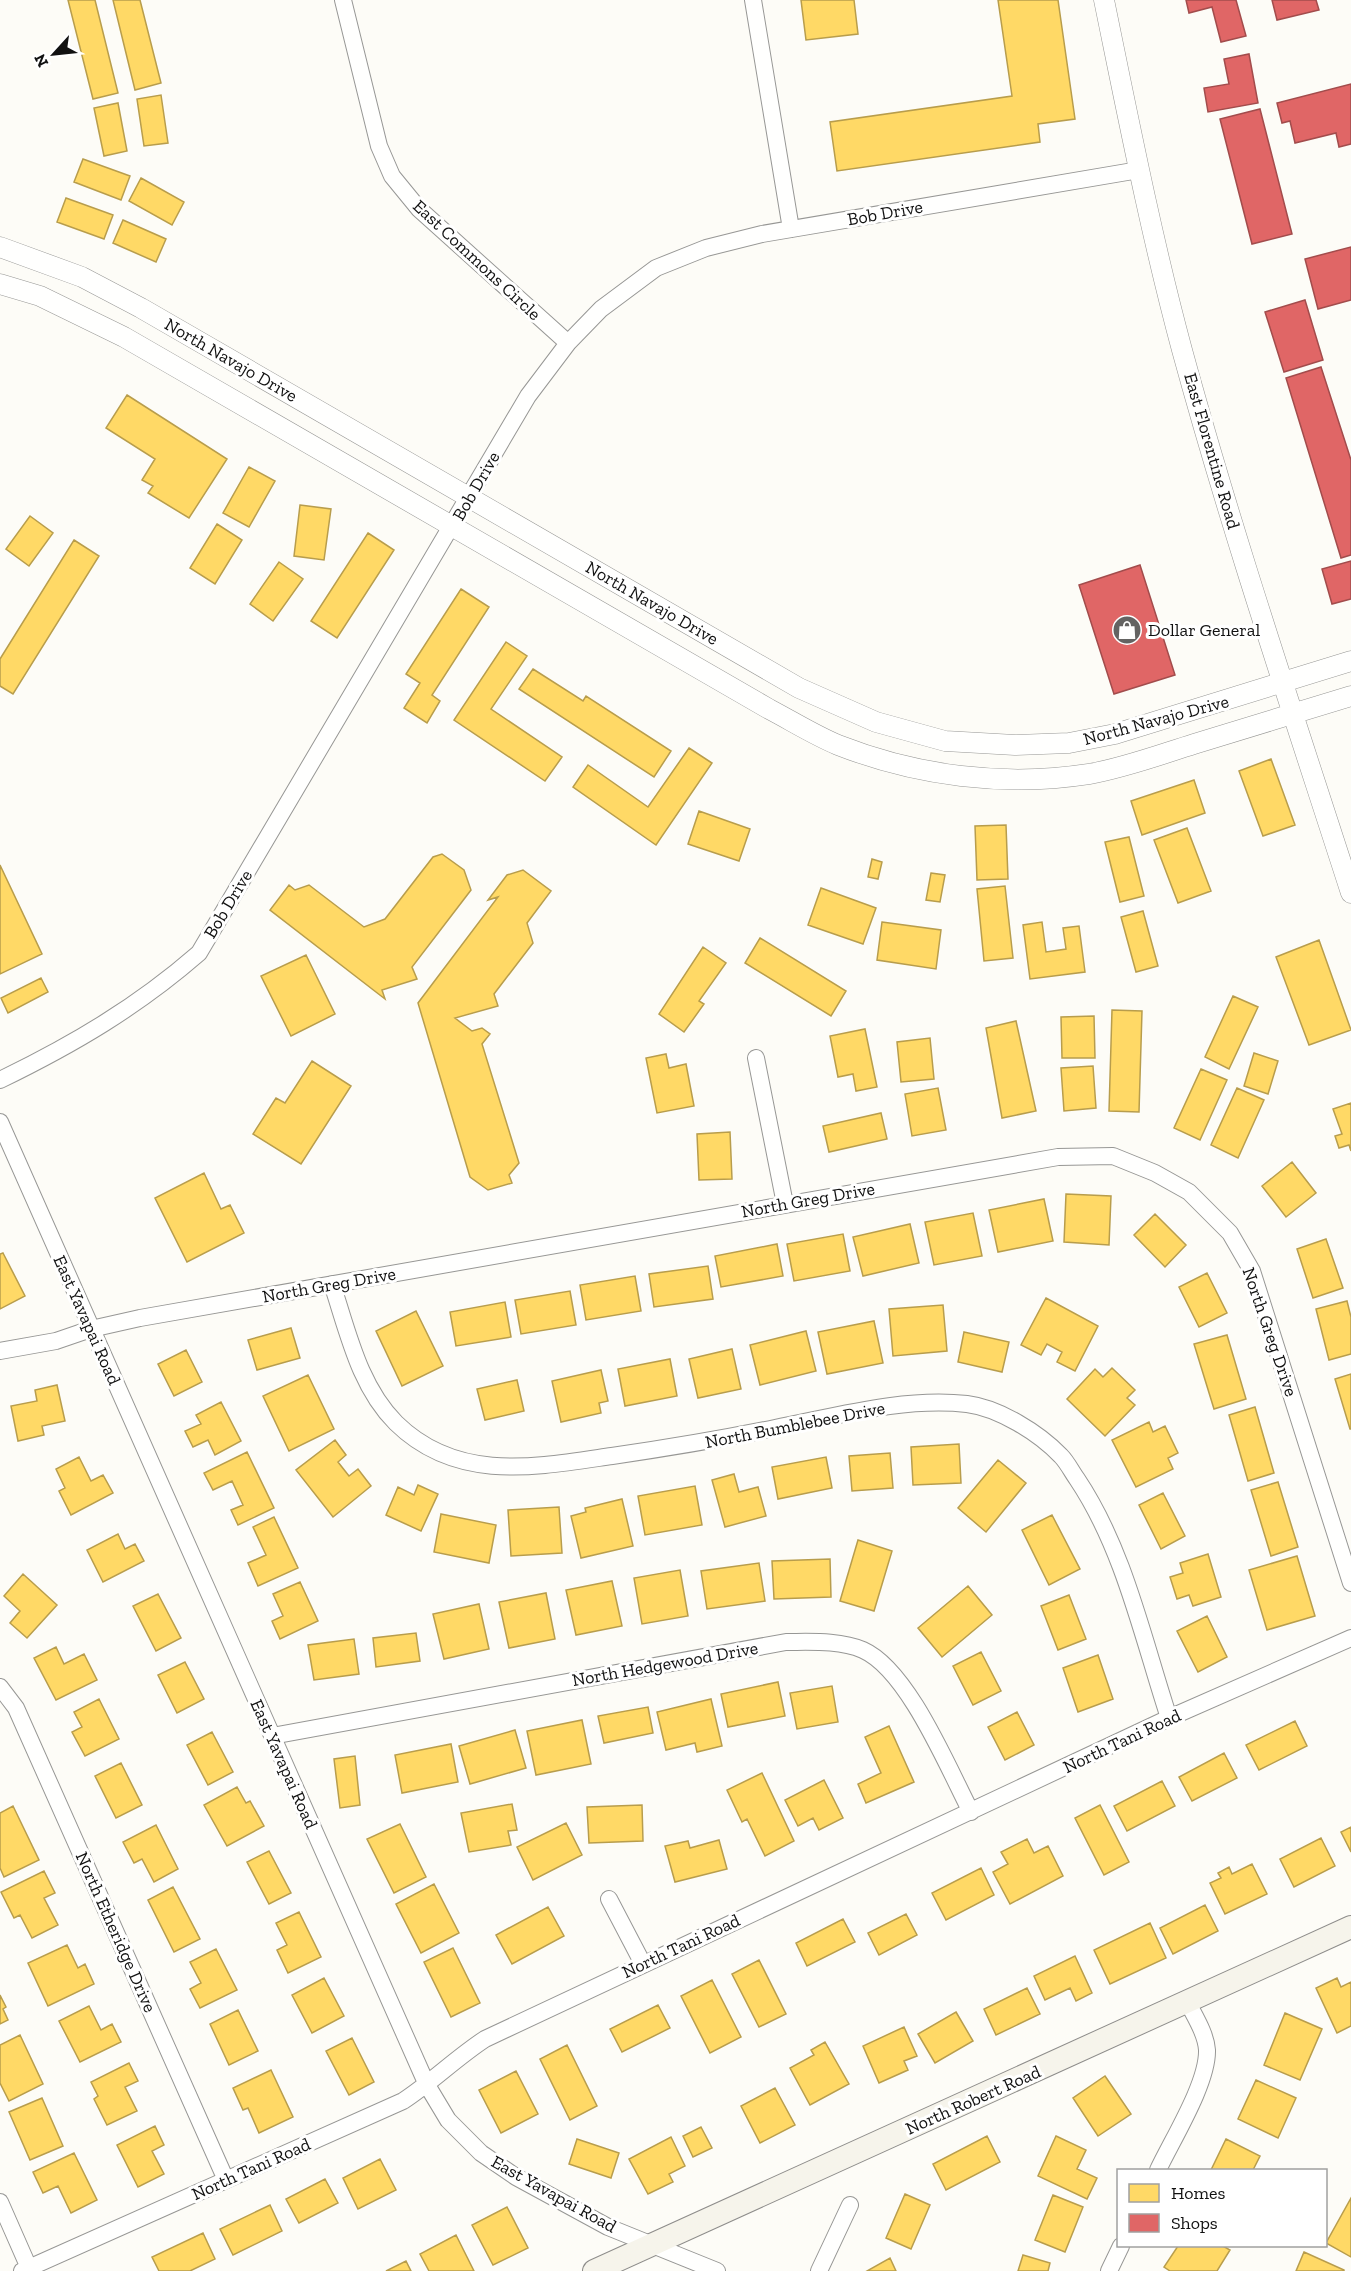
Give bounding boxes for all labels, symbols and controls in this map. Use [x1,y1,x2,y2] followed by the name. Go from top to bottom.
[24,24,84,84] north arrow
[30,51,52,70] text: N
[408,195,546,325] street label: East Commons Circle
[846,196,924,230] street label: Bob Drive
[161,313,301,407] street label: North Navajo Drive
[1179,370,1245,532] street label: East Florentine Road
[447,448,505,524] street label: Bob Drive
[582,556,722,650] street label: North Navajo Drive
[1111,614,1143,646] shop icon: Dollar General
[1148,619,1260,641] place label: Dollar General
[1081,690,1231,750] street label: North Navajo Drive
[199,866,257,942] street label: Bob Drive
[740,1177,876,1223] street label: North Greg Drive
[49,1252,126,1388] street label: East Yavapai Road
[261,1262,397,1308] street label: North Greg Drive
[1238,1265,1302,1399] street label: North Greg Drive
[703,1397,887,1453] street label: North Bumblebee Drive
[570,1637,760,1691] street label: North Hedgewood Drive
[246,1696,323,1832] street label: East Yavapai Road
[1060,1704,1185,1778] street label: North Tani Road
[71,1848,161,2016] street label: North Etheridge Drive
[619,1909,744,1983] street label: North Tani Road
[902,2060,1044,2140] street label: North Robert Road
[188,2133,314,2205] street label: North Tani Road
[488,2151,621,2238] street label: East Yavapai Road
[1117,2169,1327,2247] legend
[1171,2182,1225,2204] text: Homes
[1171,2212,1218,2234] text: Shops

